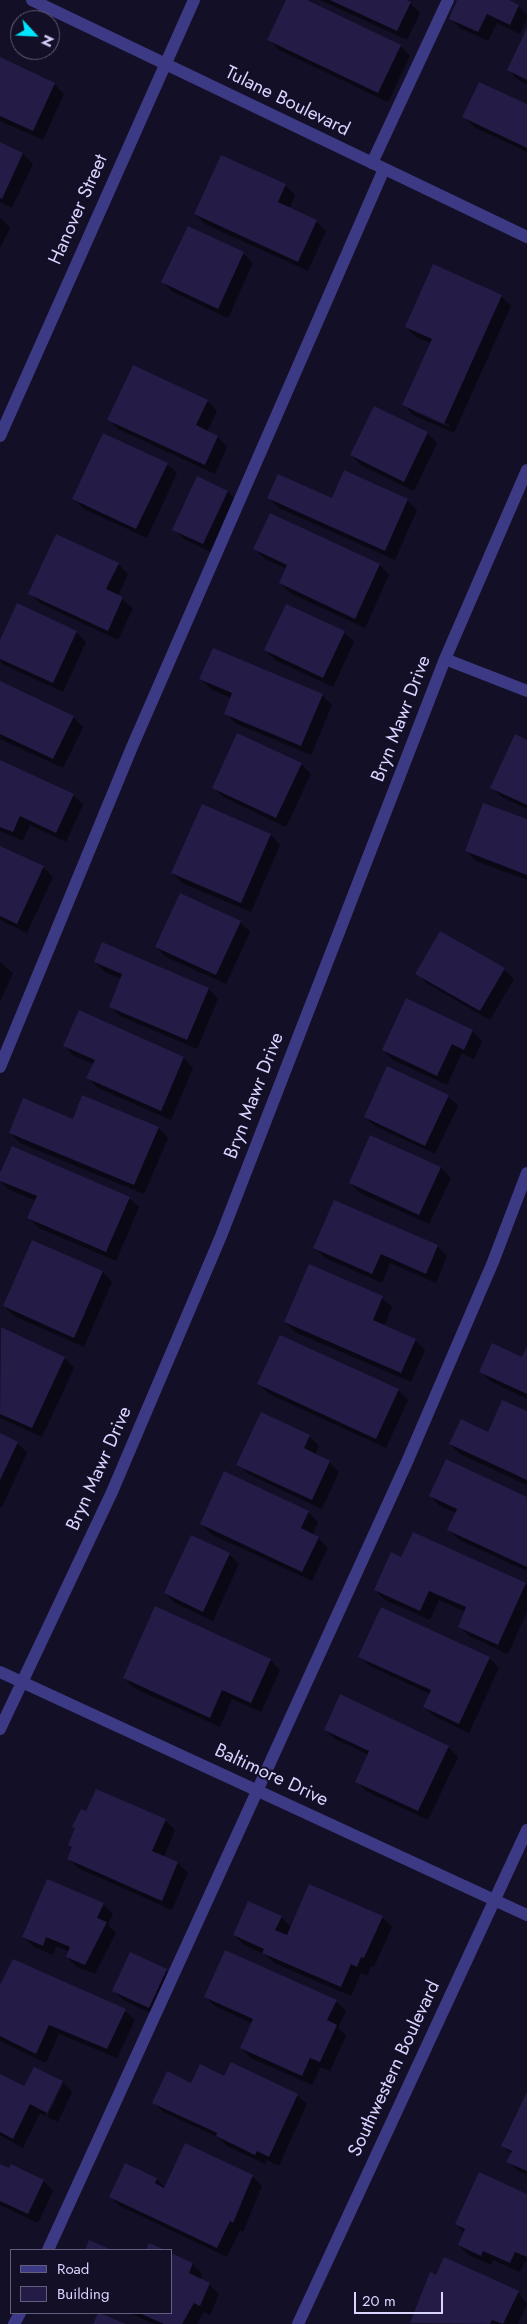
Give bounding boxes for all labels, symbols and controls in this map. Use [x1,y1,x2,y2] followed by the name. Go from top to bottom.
[10,10,60,60] north arrow
[36,32,59,50] text: N
[221,62,353,142] street label: Tulane Boulevard
[45,151,113,269] street label: Hanover Street
[367,653,437,785] street label: Bryn Mawr Drive
[220,1030,290,1162] street label: Bryn Mawr Drive
[62,1403,138,1535] street label: Bryn Mawr Drive
[211,1740,331,1812] street label: Baltimore Drive
[344,1977,446,2161] street label: Southwestern Boulevard
[10,2249,172,2314] legend
[57,2258,89,2280] text: Road
[357,2282,446,2314] scale bar
[57,2283,109,2305] text: Building
[362,2290,396,2312] text: 20 m

